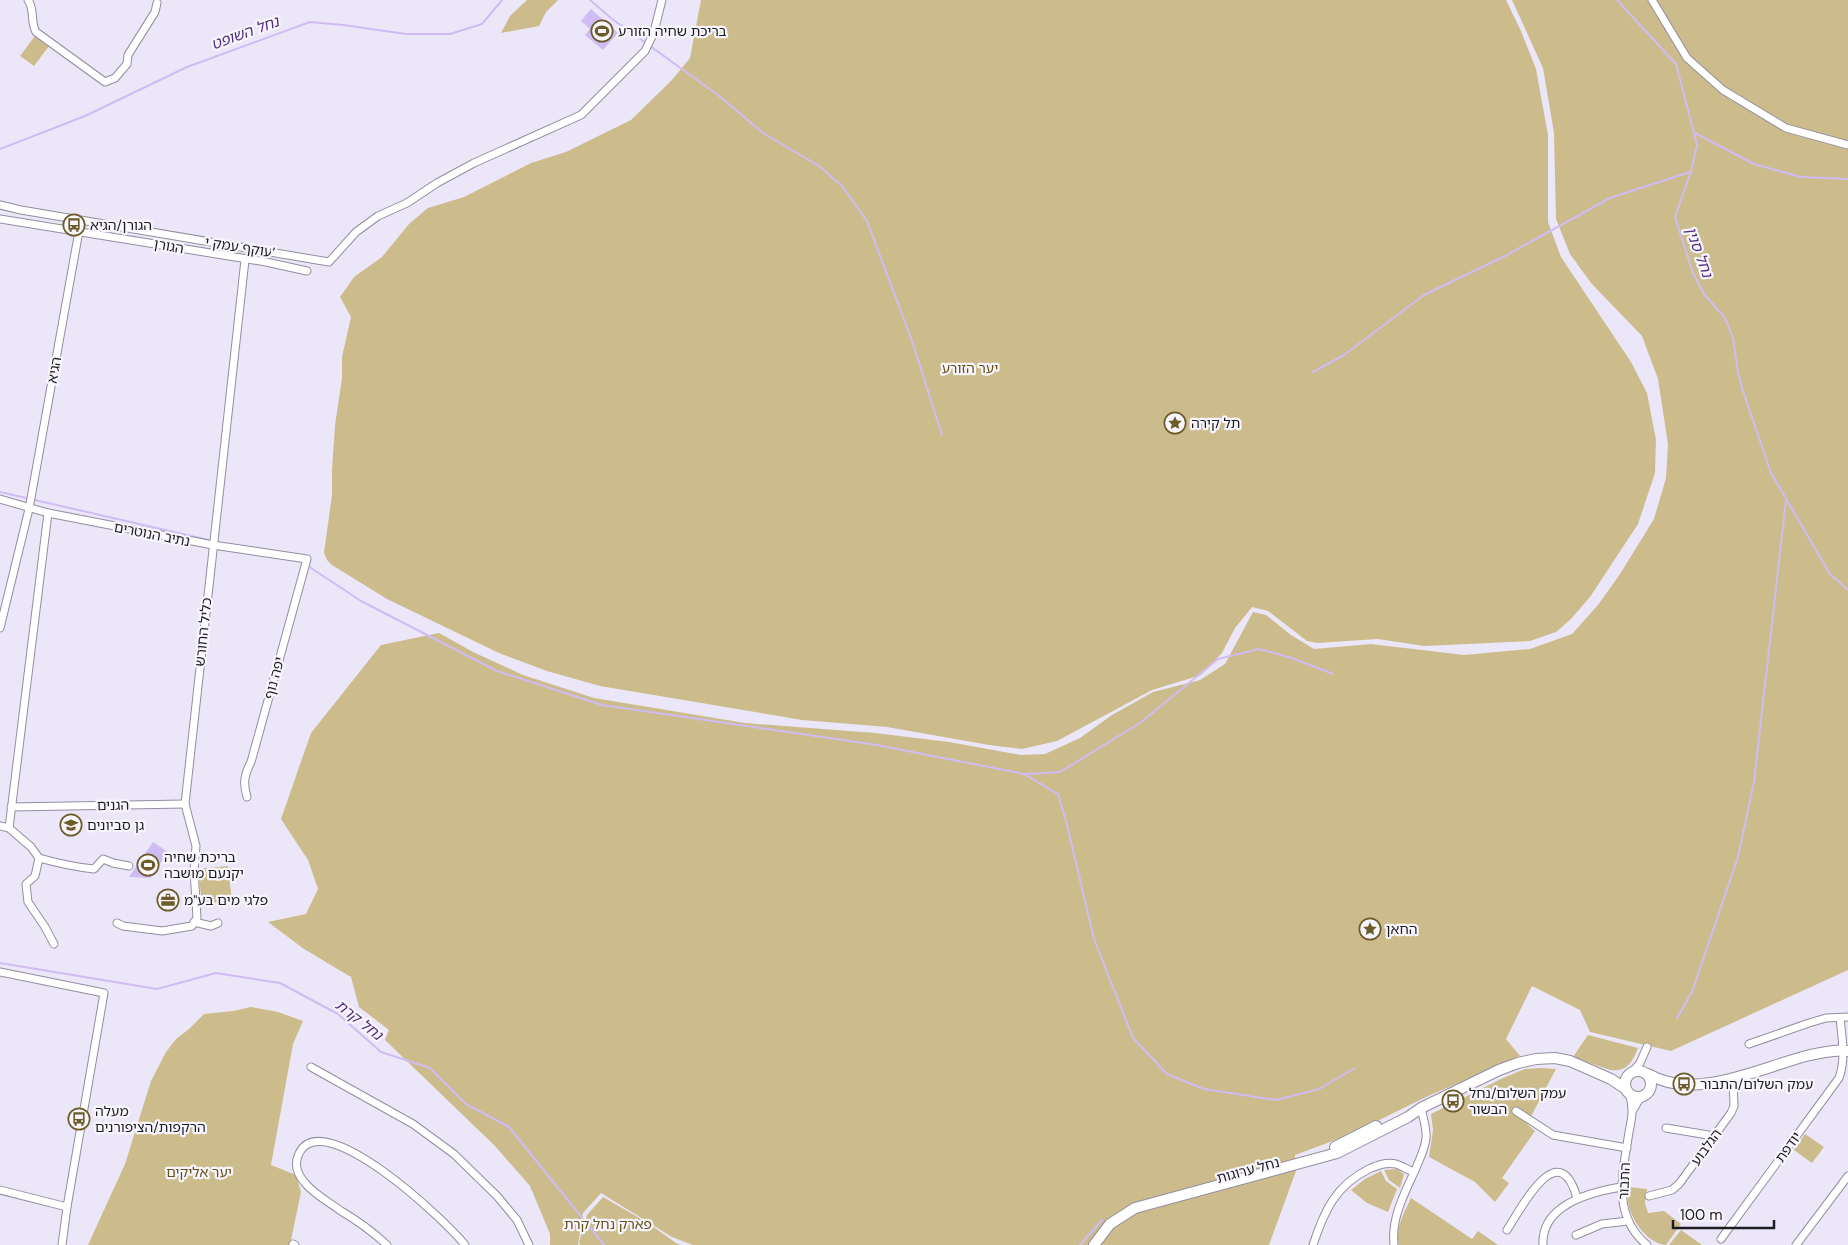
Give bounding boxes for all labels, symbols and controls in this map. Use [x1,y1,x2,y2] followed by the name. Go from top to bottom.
[208,11,283,55] water label: נחל השופט
[590,19,614,43] sports icon: בריכת שחיה הזורע
[618,22,726,40] place label: בריכת שחיה הזורע
[62,213,86,237] bus stop icon: הגורן/הגיא
[90,216,152,234] place label: הגורן/הגיא
[1681,224,1718,281] water label: נחל סנין
[204,233,276,261] street label: עוקף עמק י’
[153,235,185,257] street label: הגורן
[43,355,65,385] street label: הגיא
[942,359,998,377] park label: יער הזורע
[1163,411,1187,435] place icon: תל קירה
[1191,414,1240,432] place label: תל קירה
[112,518,192,550] street label: נתיב הנוטרים
[190,597,216,667] street label: כליל החורש
[260,655,288,701] street label: יפה נוף
[97,796,129,814] street label: הגנים
[59,813,83,837] school or university icon: גן סביונים
[87,816,144,834] place label: גן סביונים
[164,848,244,882] place label: בריכת שחיה יקנעם מושבה
[136,853,160,877] sports icon: בריכת שחיה יקנעם מושבה
[156,888,180,912] office icon: פלגי מים בע"מ
[184,891,268,909] place label: פלגי מים בע"מ
[1358,917,1382,941] place icon: החאן
[1386,920,1418,938] place label: החאן
[331,995,388,1046] water label: נחל קרת
[1672,1072,1696,1096] bus stop icon: עמק השלום/התבור
[1700,1075,1813,1093] place label: עמק השלום/התבור
[1469,1084,1566,1118] place label: עמק השלום/נחל הבשור
[1441,1089,1465,1113] bus stop icon: עמק השלום/נחל הבשור
[95,1102,206,1136] place label: מעלה הרקפות/הציפורנים
[67,1107,91,1131] bus stop icon: מעלה הרקפות/הציפורנים
[1687,1125,1725,1169] street label: הגלבוע
[1771,1128,1805,1166] street label: יודפת
[1215,1153,1281,1187] street label: נחל ערוגות
[1614,1162,1634,1200] street label: התבור
[166,1163,232,1181] park label: יער אליקים
[1673,1198,1774,1230] scale bar
[1680,1205,1723,1225] text: 100 m
[564,1215,652,1233] park label: פארק נחל קרת

